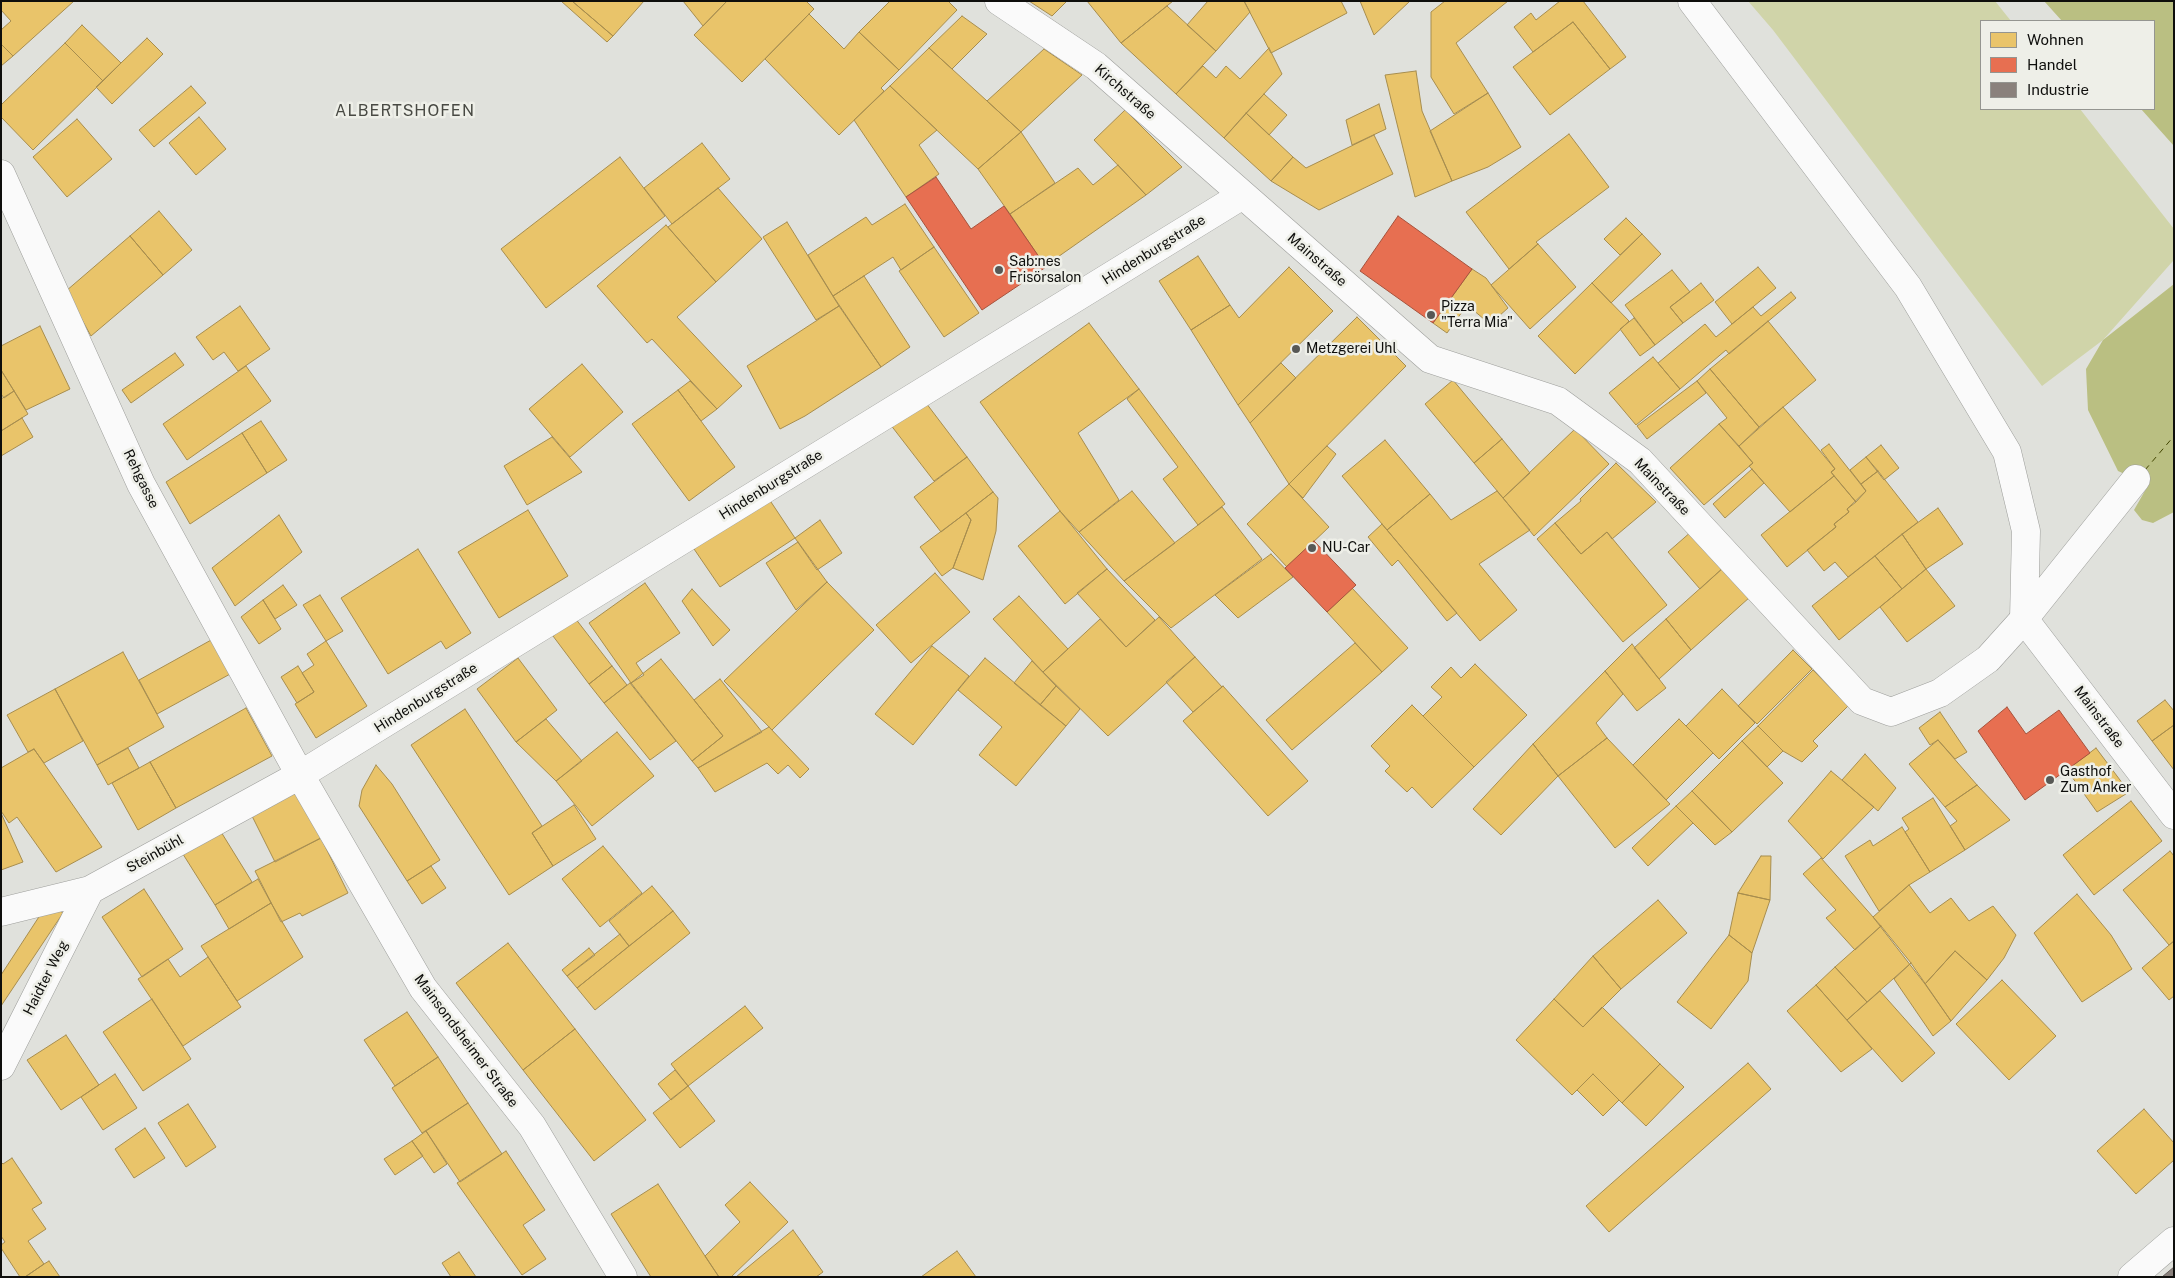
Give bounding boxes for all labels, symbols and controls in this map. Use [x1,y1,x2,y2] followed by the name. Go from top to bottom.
[1980,20,2155,110] legend
[2027,31,2084,48] text: Wohnen
[2027,56,2077,73] text: Handel
[1091,61,1159,123] street label: Kirchstraße
[2027,81,2089,98] text: Industrie
[334,101,476,121] district label: ALBERTSHOFEN
[1099,211,1209,289] street label: Hindenburgstraße
[1284,230,1350,290] street label: Mainstraße
[1009,254,1081,286] place label: Sab:nes Frisörsalon
[993,264,1005,276] marker: Sab:nes Frisörsalon
[1441,299,1513,332] place label: Pizza "Terra Mia"
[1425,309,1437,321] marker: Pizza "Terra Mia"
[1306,341,1397,357] place label: Metzgerei Uhl
[1290,343,1302,355] marker: Metzgerei Uhl
[716,446,826,524] street label: Hindenburgstraße
[120,447,162,511] street label: Rehgasse
[1631,455,1693,519] street label: Mainstraße
[1322,540,1370,556] place label: NU-Car
[1306,542,1318,554] marker: NU-Car
[371,659,481,737] street label: Hindenburgstraße
[2070,683,2128,751] street label: Mainstraße
[2060,764,2132,796] place label: Gasthof Zum Anker
[2044,774,2056,786] marker: Gasthof Zum Anker
[123,831,187,877] street label: Steinbühl
[20,938,72,1018] street label: Haidter Weg
[410,971,522,1111] street label: Mainsondsheimer Straße

